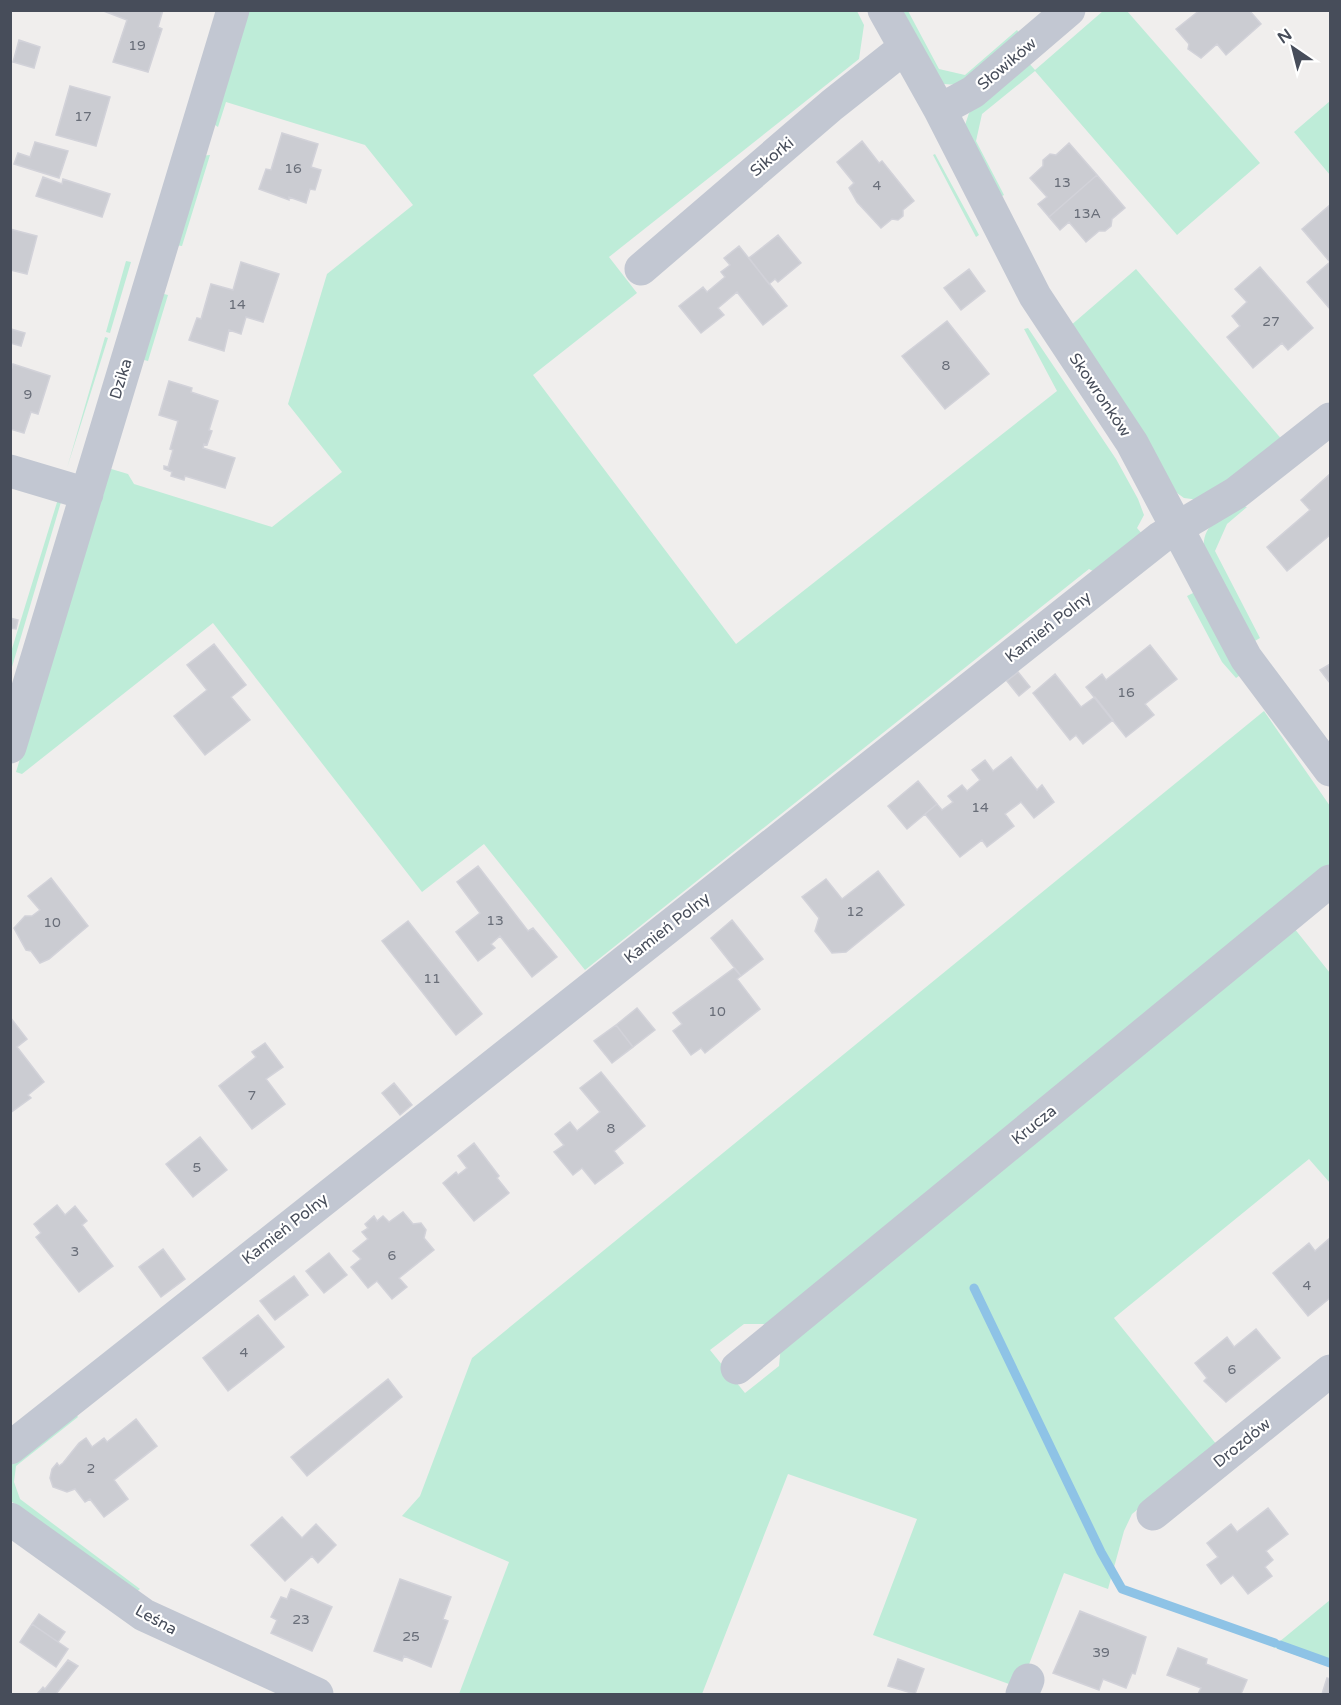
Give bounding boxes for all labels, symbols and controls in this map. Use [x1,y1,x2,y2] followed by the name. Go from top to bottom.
[1263,18,1323,78] north arrow
[1274,25,1296,48] text: N
[973,33,1041,95] street label: Słowików
[128,37,146,54] house number: 19
[74,108,92,125] house number: 17
[746,133,798,181] street label: Sikorki
[284,160,302,177] house number: 16
[1053,174,1071,191] house number: 13
[873,177,882,194] house number: 4
[1073,205,1101,222] house number: 13A
[228,296,246,313] house number: 14
[1262,313,1280,330] house number: 27
[1065,349,1136,441] street label: Skowronków
[105,356,137,402] street label: Dzika
[942,357,951,374] house number: 8
[24,386,32,403] house number: 9
[1001,587,1095,667] street label: Kamień Polny
[1117,684,1135,701] house number: 16
[971,799,989,816] house number: 14
[620,888,714,968] street label: Kamień Polny
[846,903,864,920] house number: 12
[486,912,504,929] house number: 13
[43,914,61,931] house number: 10
[423,970,441,987] house number: 11
[708,1003,726,1020] house number: 10
[248,1087,256,1104] house number: 7
[1007,1101,1061,1149] street label: Krucza
[607,1120,616,1137] house number: 8
[193,1159,201,1176] house number: 5
[238,1189,332,1269] street label: Kamień Polny
[71,1243,79,1260] house number: 3
[388,1247,397,1264] house number: 6
[1303,1277,1312,1294] house number: 4
[240,1344,249,1361] house number: 4
[1228,1361,1237,1378] house number: 6
[1209,1414,1275,1472] street label: Drozdów
[87,1460,95,1477] house number: 2
[132,1600,180,1640] street label: Leśna
[292,1611,310,1628] house number: 23
[402,1628,420,1645] house number: 25
[1092,1644,1110,1661] house number: 39

